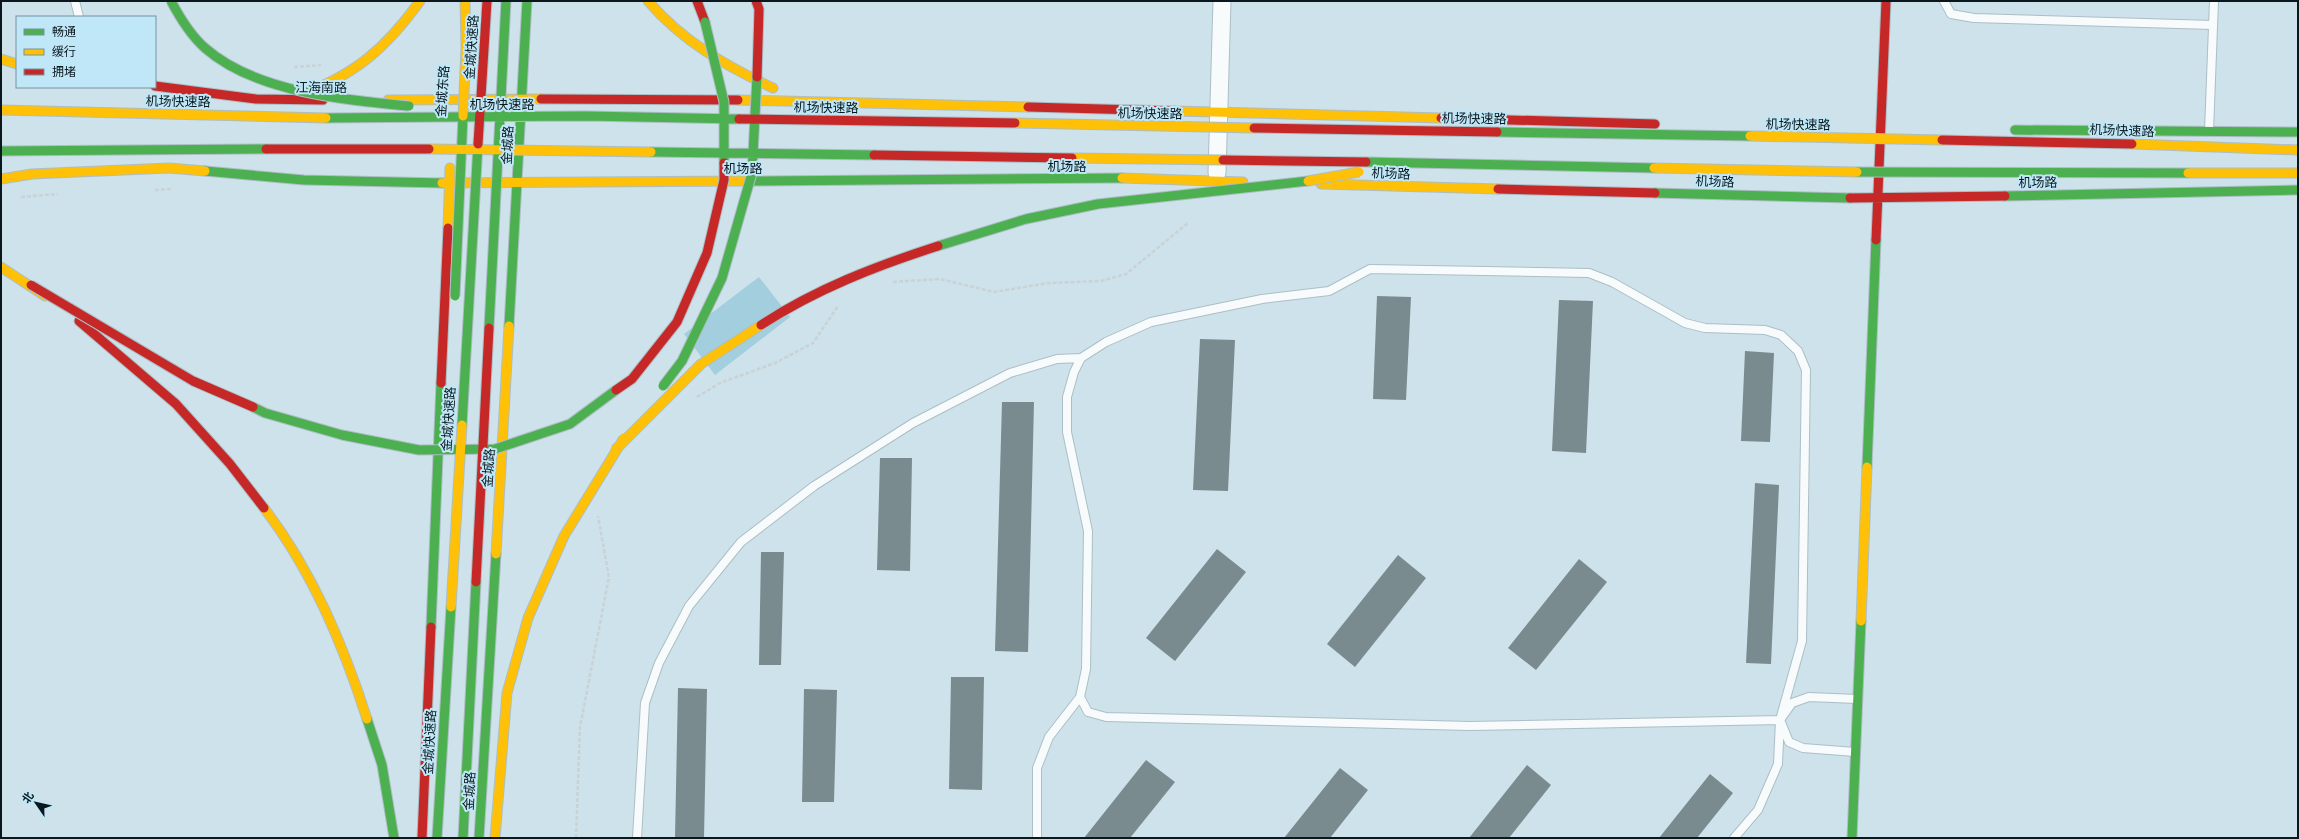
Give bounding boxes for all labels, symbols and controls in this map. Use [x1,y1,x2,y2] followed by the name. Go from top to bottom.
[461,14,482,80] street label: 金城快速路
[16,16,156,88] legend
[52,24,76,40] text: 畅通
[52,44,76,60] text: 缓行
[52,64,76,80] text: 拥堵
[432,64,453,118] street label: 金城东路
[295,79,347,96] street label: 江海南路
[145,92,211,111] street label: 机场快速路
[469,96,535,113] street label: 机场快速路
[793,98,859,117] street label: 机场快速路
[1117,104,1183,123] street label: 机场快速路
[1441,109,1507,128] street label: 机场快速路
[1765,115,1831,134] street label: 机场快速路
[2089,121,2155,140] street label: 机场快速路
[498,125,517,165] street label: 金城路
[1047,158,1087,175] street label: 机场路
[723,160,763,177] street label: 机场路
[1371,164,1411,183] street label: 机场路
[1695,172,1735,191] street label: 机场路
[2018,174,2058,191] street label: 机场路
[438,386,459,452] street label: 金城快速路
[479,448,498,488] street label: 金城路
[419,709,440,775] street label: 金城快速路
[460,771,479,811] street label: 金城路
[16,783,56,823] north arrow
[19,789,37,806] text: 北

